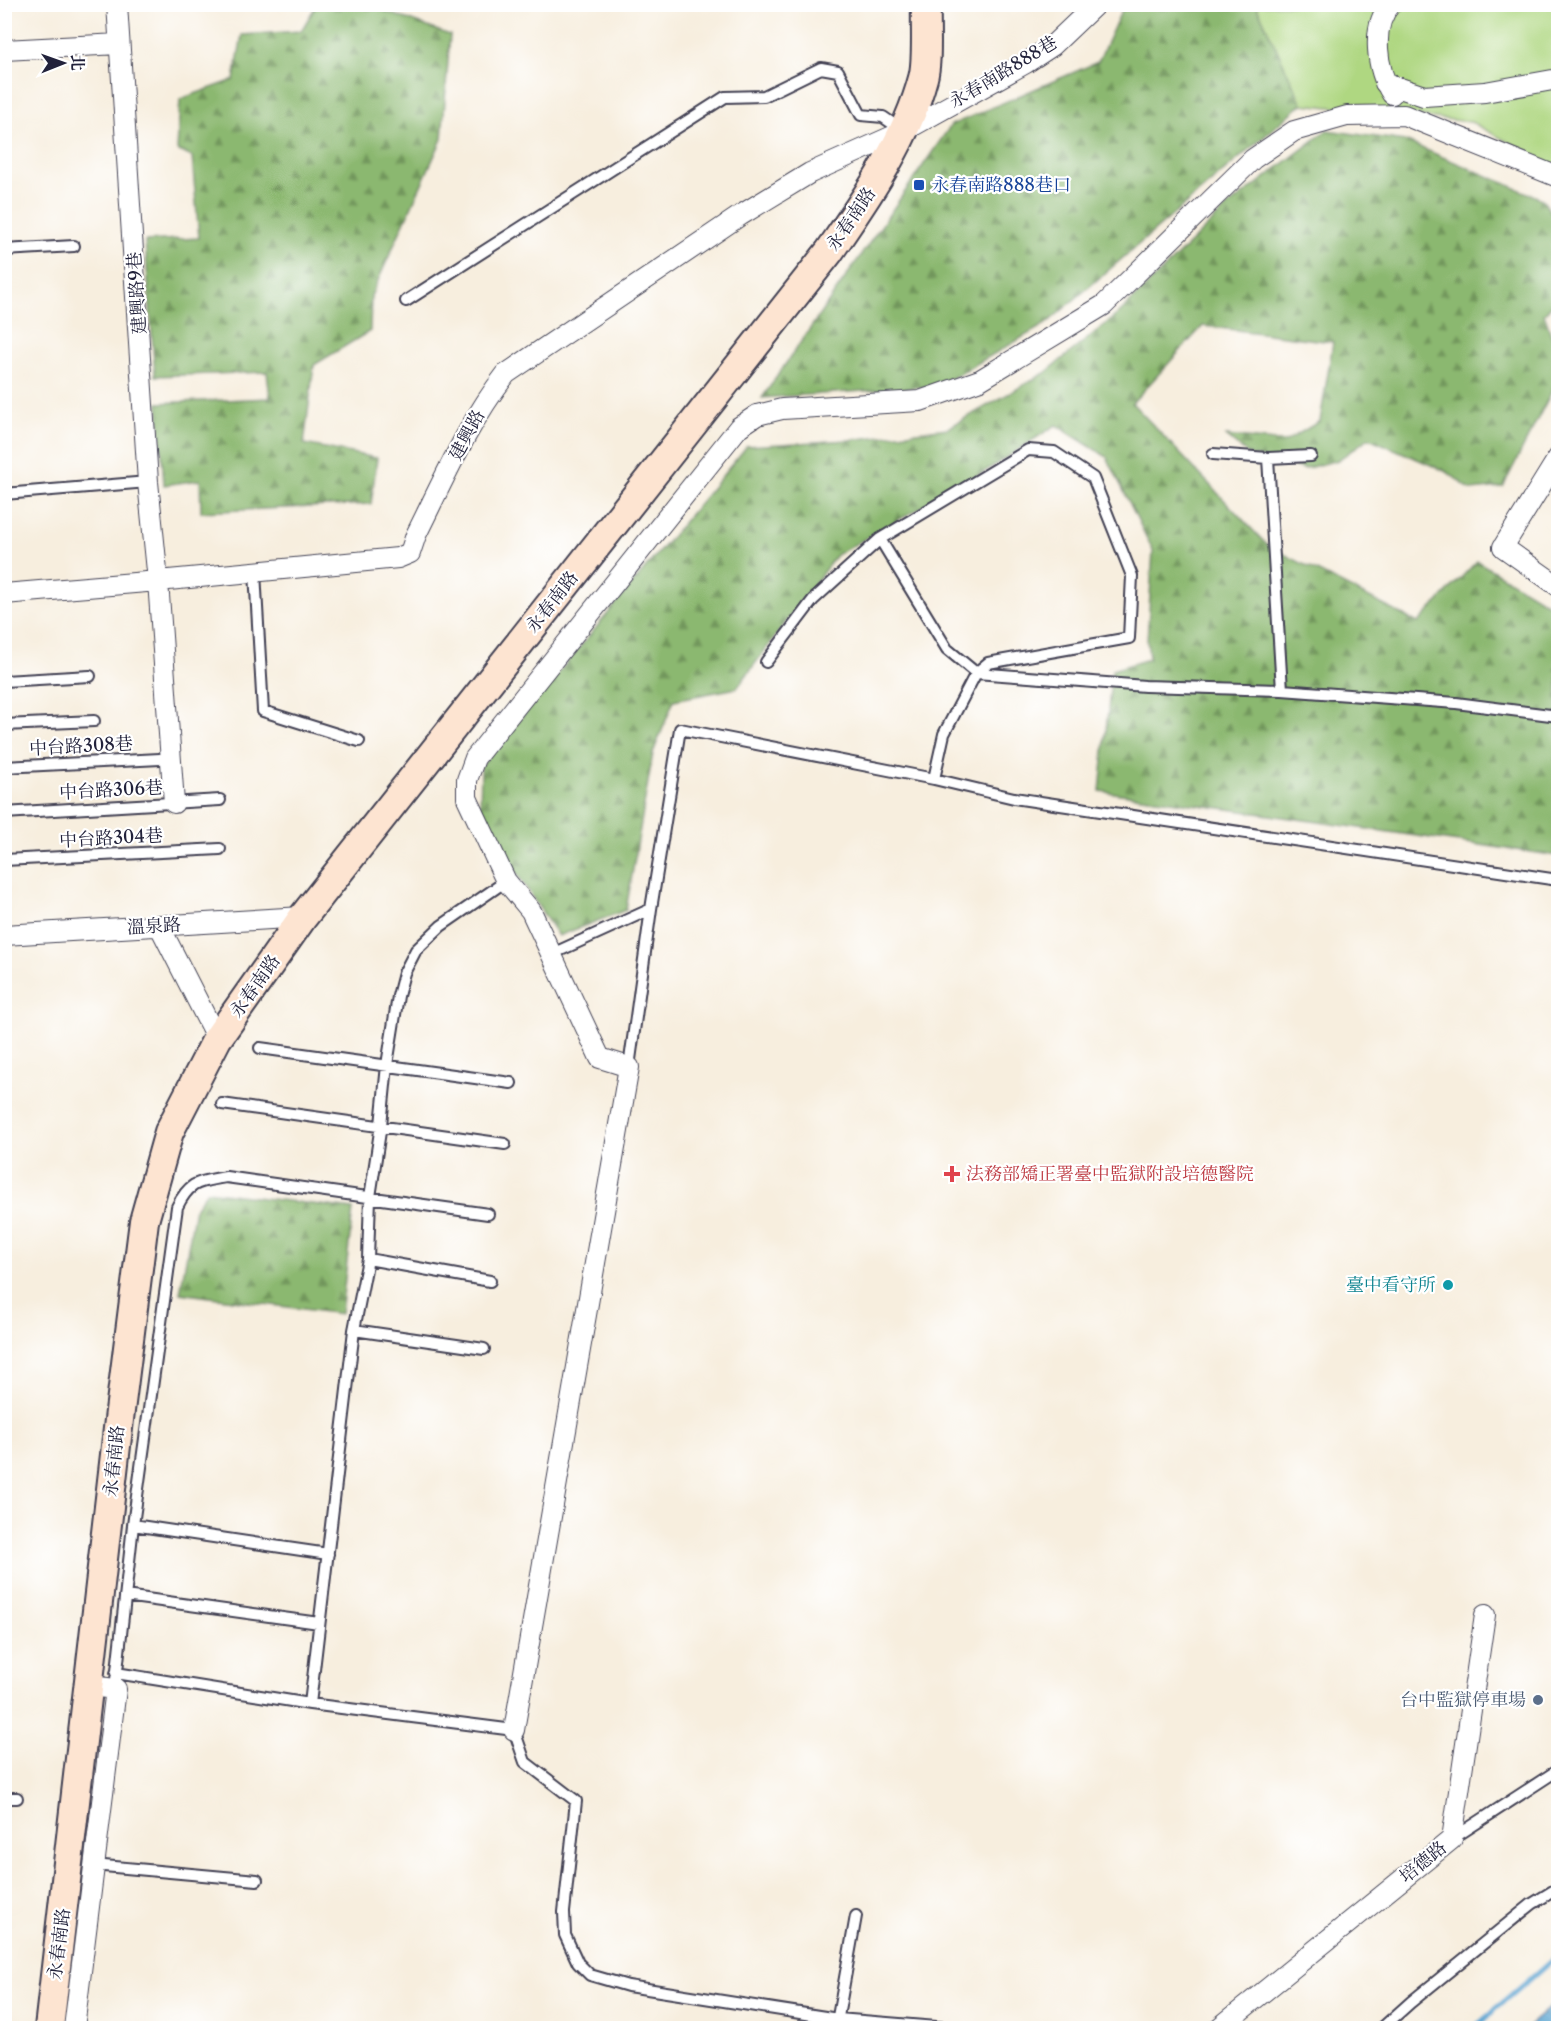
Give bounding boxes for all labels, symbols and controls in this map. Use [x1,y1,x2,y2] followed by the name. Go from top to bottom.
[945,31,1061,113] street label: 永春南路888巷
[33,33,93,93] north arrow
[68,55,88,71] text: 北
[931,174,1071,196] place label: 永春南路888巷口
[912,178,926,192] marker: 永春南路888巷口
[822,183,880,255] street label: 永春南路
[123,251,151,335] street label: 建興路9巷
[445,406,489,464] street label: 建興路
[521,567,583,637] street label: 永春南路
[28,732,134,760] street label: 中台路308巷
[59,776,163,804] street label: 中台路306巷
[59,824,163,852] street label: 中台路304巷
[126,914,182,938] street label: 溫泉路
[225,950,285,1022] street label: 永春南路
[966,1163,1254,1185] place label: 法務部矯正署臺中監獄附設培德醫院
[943,1165,961,1183] marker: 法務部矯正署臺中監獄附設培德醫院
[1346,1274,1436,1296] place label: 臺中看守所
[1441,1278,1455,1292] marker: 臺中看守所
[99,1424,129,1498] street label: 永春南路
[1400,1689,1526,1711] place label: 台中監獄停車場
[1531,1693,1545,1707] marker: 台中監獄停車場
[1395,1836,1451,1888] street label: 培德路
[44,1907,74,1981] street label: 永春南路

